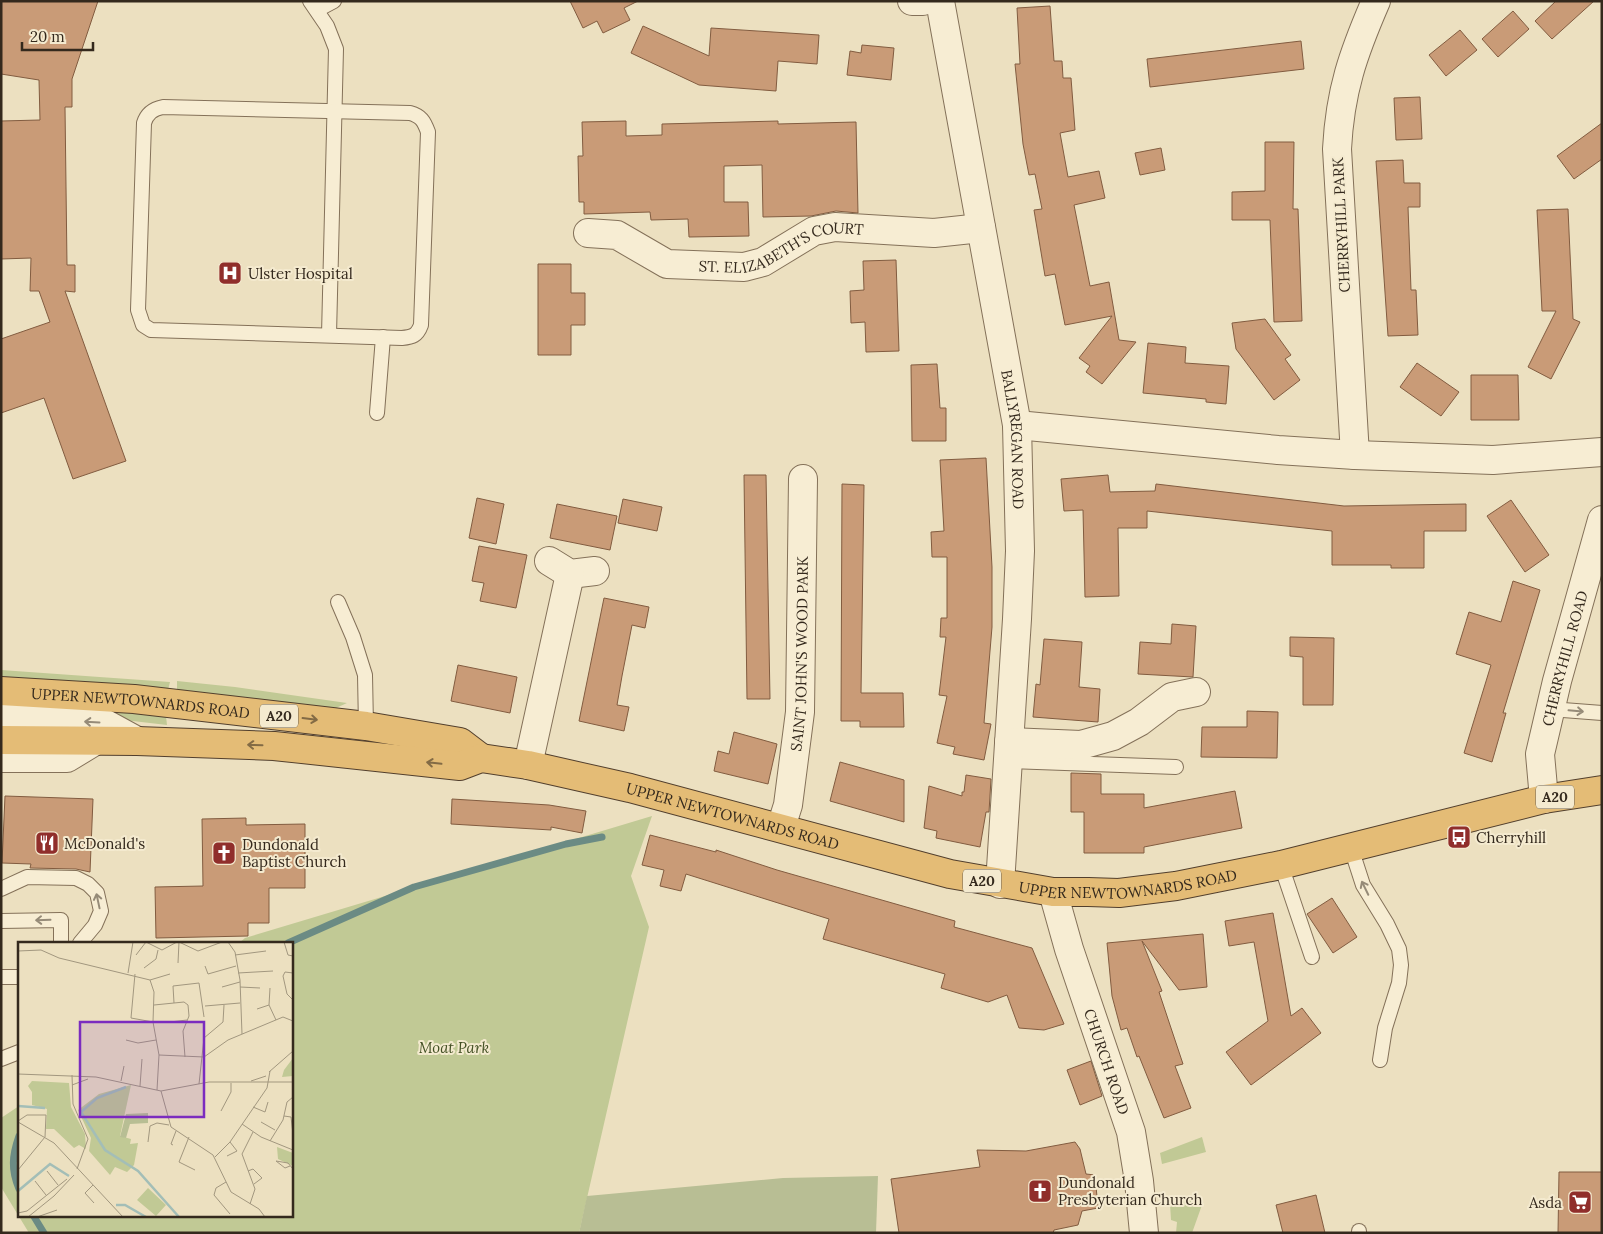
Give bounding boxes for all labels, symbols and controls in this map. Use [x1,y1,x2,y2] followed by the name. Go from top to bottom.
[22,20,94,52] scale bar
[30,27,65,46] text: 20 m
[1328,156,1354,293] street label: CHERRYHILL PARK
[698,217,865,277] street label: ST. ELIZABETH'S COURT
[217,260,243,286] hospital icon: Ulster Hospital
[248,264,353,283] place label: Ulster Hospital
[998,368,1029,510] street label: BALLYREGAN ROAD
[786,555,812,752] street label: SAINT JOHN'S WOOD PARK
[1537,588,1591,728] street label: CHERRYHILL ROAD
[30,683,251,722] street label: UPPER NEWTOWNARDS ROAD
[260,704,298,728] road number: A20
[1568,706,1584,715] one-way arrow
[302,714,318,724] one-way arrow
[85,718,101,727] one-way arrow
[247,740,263,750] one-way arrow
[426,758,442,768] one-way arrow
[624,778,841,853] street label: UPPER NEWTOWNARDS ROAD
[1536,786,1574,809] road number: A20
[1446,824,1472,850] bus stop icon: Cherryhill
[1476,828,1546,847] place label: Cherryhill
[34,830,60,856] restaurant icon: McDonald's
[64,834,145,853] place label: McDonald's
[242,835,347,871] place label: Dundonald Baptist Church
[211,840,237,866] church icon: Dundonald Baptist Church
[1017,865,1239,903] street label: UPPER NEWTOWNARDS ROAD
[963,869,1001,892] road number: A20
[1360,881,1369,896] one-way arrow
[93,893,103,909] one-way arrow
[35,916,51,925] one-way arrow
[18,942,292,1216] inset map
[1080,1006,1134,1117] street label: CHURCH ROAD
[419,1038,489,1057] park label: Moat Park
[1058,1173,1202,1209] place label: Dundonald Presbyterian Church
[1027,1178,1053,1204] church icon: Dundonald Presbyterian Church
[1567,1189,1593,1215] supermarket icon: Asda
[1528,1193,1562,1212] place label: Asda

